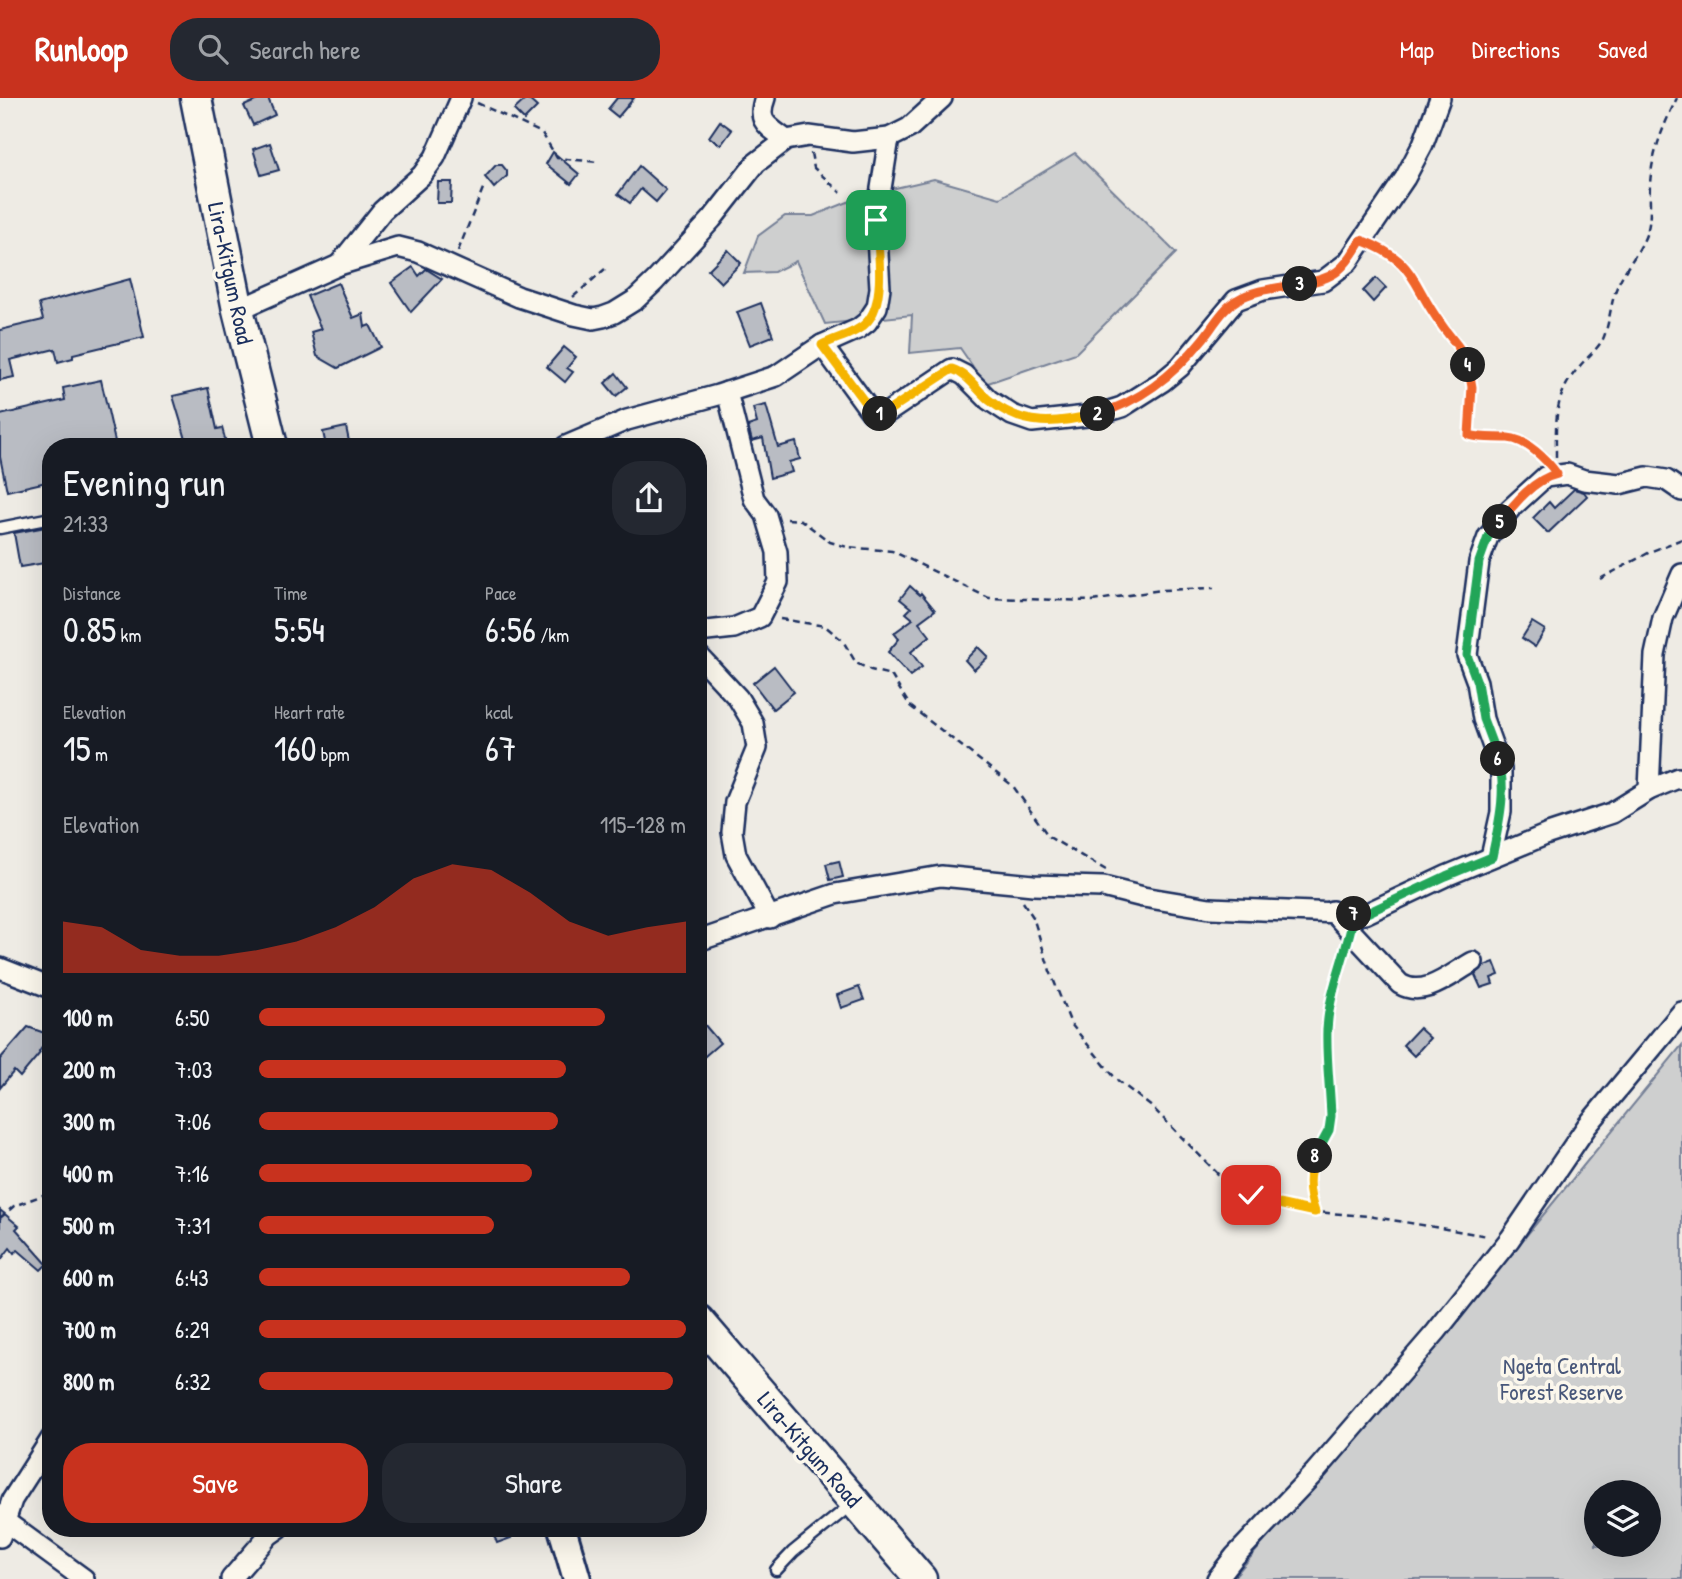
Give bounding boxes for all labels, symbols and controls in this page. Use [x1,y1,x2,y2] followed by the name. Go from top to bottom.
[170,18,660,81] search box
[35,27,128,71] text: Runloop
[194,30,232,68] icon: search
[250,32,361,67] text: Search here
[1400,33,1434,65] text: Map
[1472,33,1560,65] text: Directions
[1598,33,1647,65] text: Saved
[846,190,906,250] pin
[201,199,261,347] street label: Lira-Kitgum Road
[857,201,895,239] icon: arrive
[1282,266,1318,302] pin: 3
[1295,270,1304,296] text: 3
[1450,348,1486,382] pin: 4
[1464,351,1471,377] text: 4
[862,396,898,432] pin: 1
[1080,396,1116,432] pin: 2
[876,400,883,426] text: 1
[1093,400,1102,426] text: 2
[63,456,226,508] text: Evening run
[612,461,686,535] button: share
[1482,504,1518,540] pin: 5
[63,508,108,539] text: 21:33
[1495,508,1504,534] text: 5
[63,580,121,606] text: Distance
[274,580,308,606] text: Time
[485,580,517,606] text: Pace
[63,606,116,653] text: 0.85
[274,606,325,653] text: 5:54
[485,606,536,653] text: 6:56
[116,622,141,648] text: km
[536,622,569,648] text: /km
[63,699,126,725] text: Elevation
[274,699,345,725] text: Heart rate
[485,699,513,725] text: kcal
[63,725,91,772] text: 15
[274,725,316,772] text: 160
[485,725,516,772] text: 67
[91,741,108,767] text: m
[316,741,350,767] text: bpm
[1480,742,1516,776] pin: 6
[1494,745,1501,771] text: 6
[63,809,139,840] text: Elevation
[600,809,686,840] text: 115–128 m
[1336,896,1372,932] pin: 7
[1349,900,1358,926] text: 7
[63,1002,113,1033] text: 100 m
[175,1002,210,1033] text: 6:50
[63,1054,115,1085] text: 200 m
[175,1054,212,1085] text: 7:03
[63,1106,115,1137] text: 300 m
[175,1106,211,1137] text: 7:06
[1298,1138,1332,1174] pin: 8
[1310,1142,1319,1168] text: 8
[63,1158,113,1189] text: 400 m
[175,1158,209,1189] text: 7:16
[1221,1165,1281,1225] pin
[1232,1176,1270,1214] icon: check
[63,1210,114,1241] text: 500 m
[175,1210,210,1241] text: 7:31
[63,1262,114,1293] text: 600 m
[175,1262,208,1293] text: 6:43
[63,1314,116,1345] text: 700 m
[175,1314,209,1345] text: 6:29
[1500,1350,1623,1407] park label: Ngeta Central Forest Reserve
[63,1366,115,1397] text: 800 m
[175,1366,211,1397] text: 6:32
[751,1384,869,1514] street label: Lira-Kitgum Road
[63,1443,368,1523] button: Save
[382,1443,686,1523] button: Share
[1584,1480,1661,1557] map controls
[1584,1480,1661,1557] button: layers

